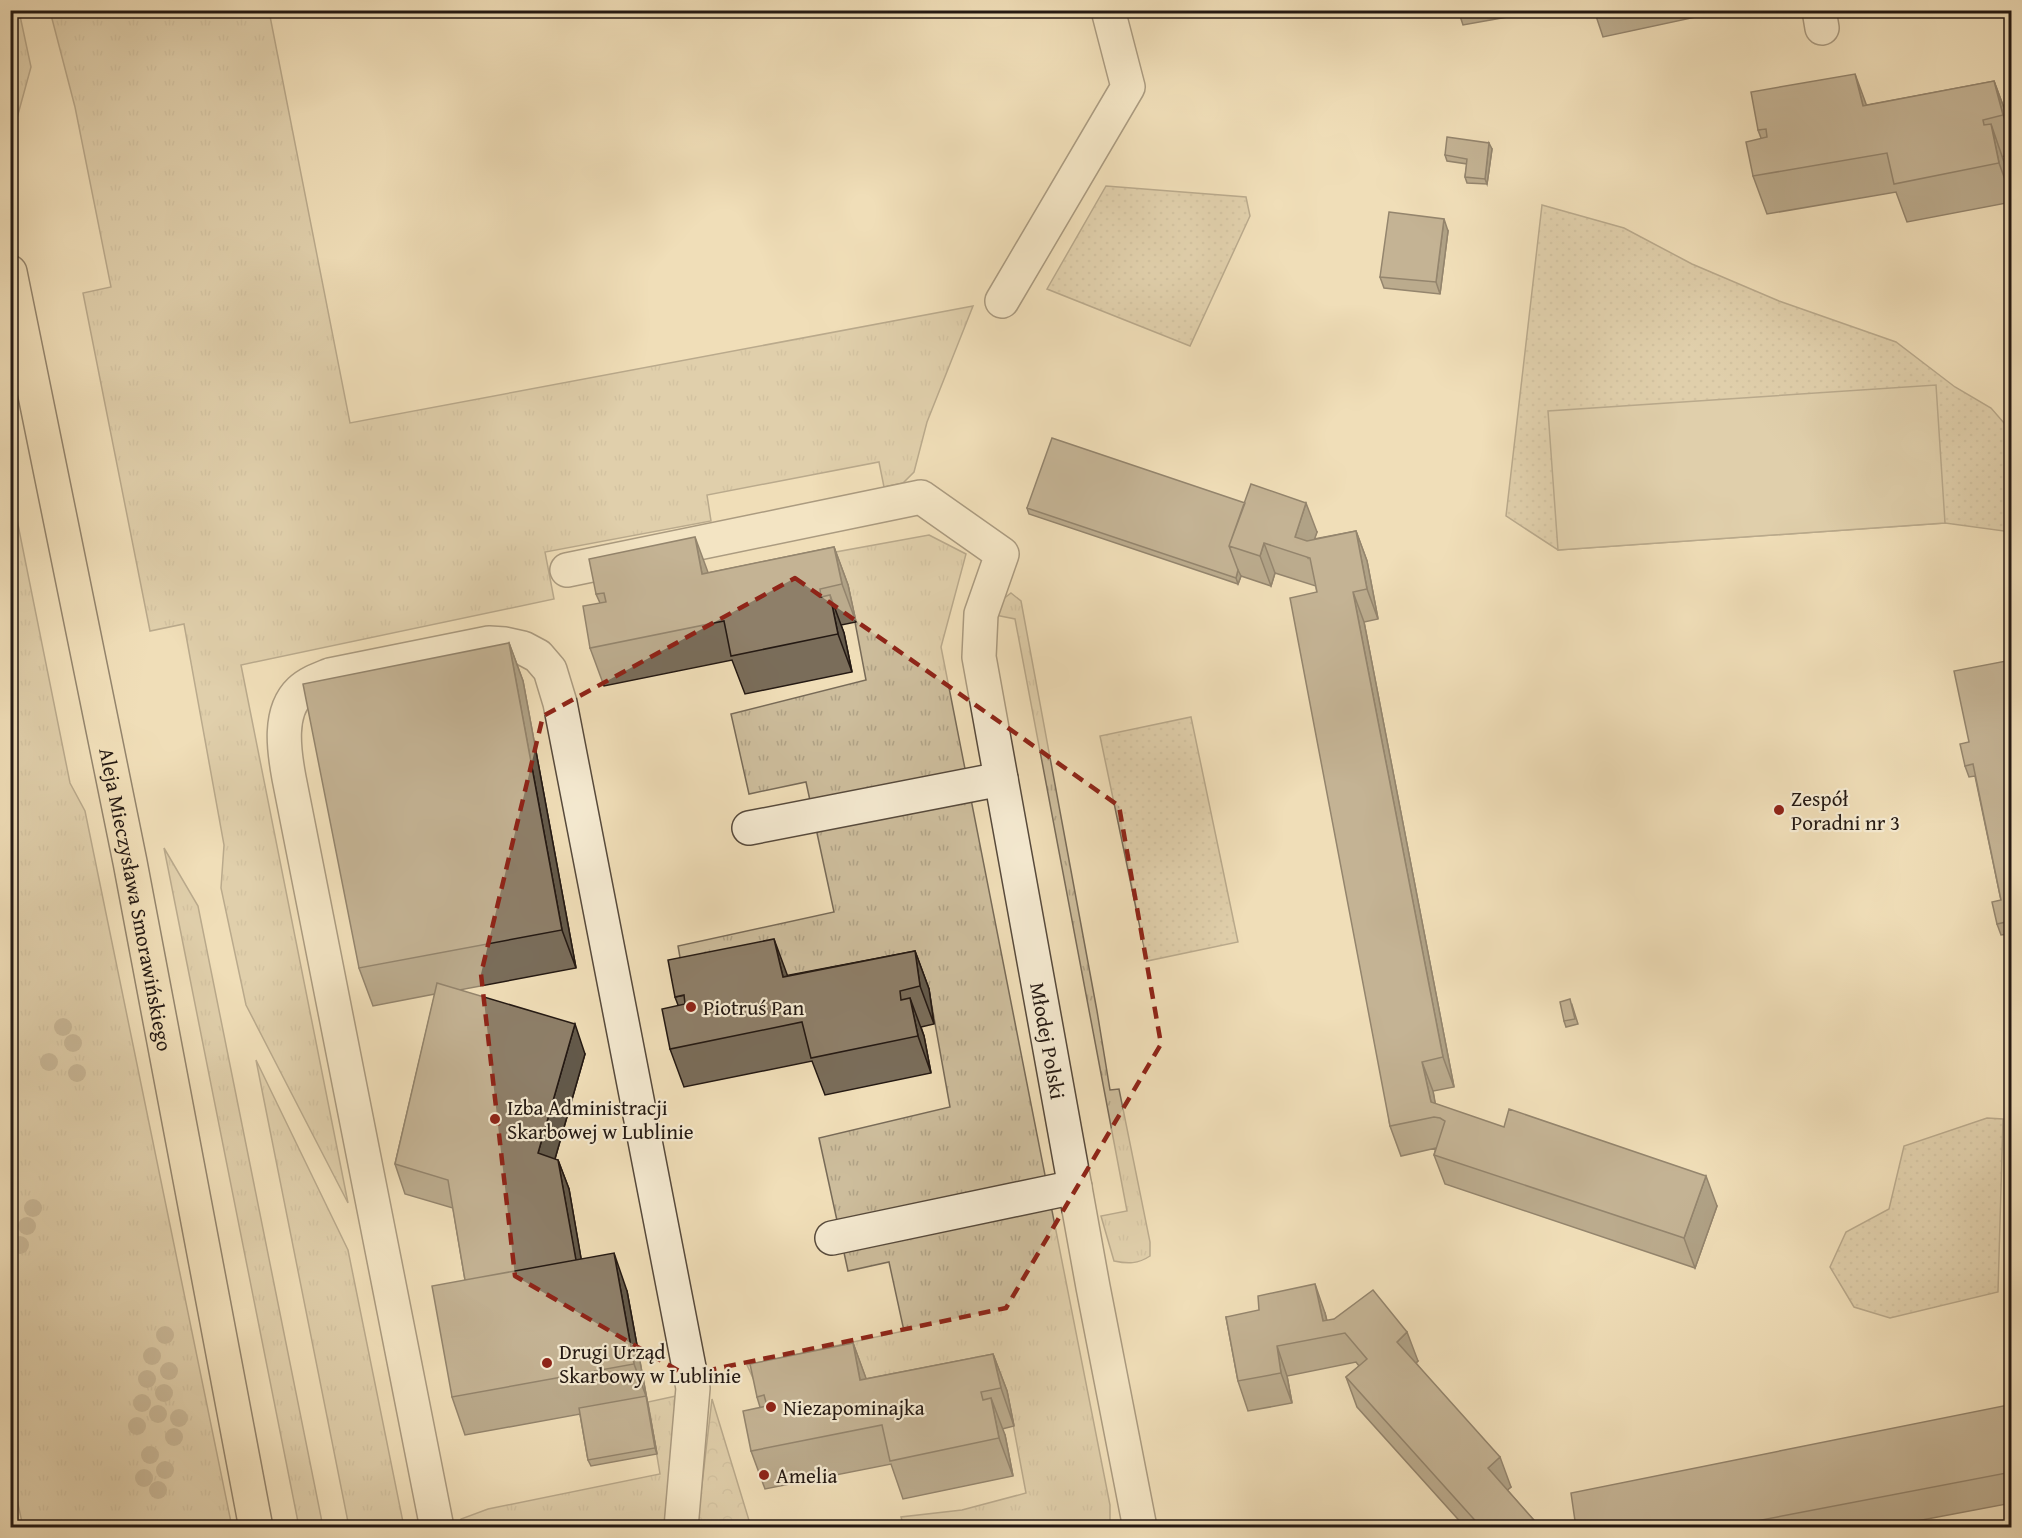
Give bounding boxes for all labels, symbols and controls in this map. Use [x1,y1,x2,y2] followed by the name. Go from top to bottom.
[92,745,181,1054] street label: Aleja Mieczysława Smorawińskiego
[1791,783,1900,838] place label: Zespół Poradni nr 3
[1772,803,1786,817] marker: Zespół Poradni nr 3
[1023,980,1074,1102] street label: Młodej Polski
[703,992,805,1023] place label: Piotruś Pan
[684,1000,698,1014] marker: Piotruś Pan
[507,1092,694,1147] place label: Izba Administracji Skarbowej w Lublinie
[488,1112,502,1126] marker: Izba Administracji Skarbowej w Lublinie
[559,1336,741,1391] place label: Drugi Urząd Skarbowy w Lublinie
[540,1356,554,1370] marker: Drugi Urząd Skarbowy w Lublinie
[783,1392,925,1423] place label: Niezapominajka
[764,1400,778,1414] marker: Niezapominajka
[776,1460,838,1491] place label: Amelia
[757,1468,771,1482] marker: Amelia

